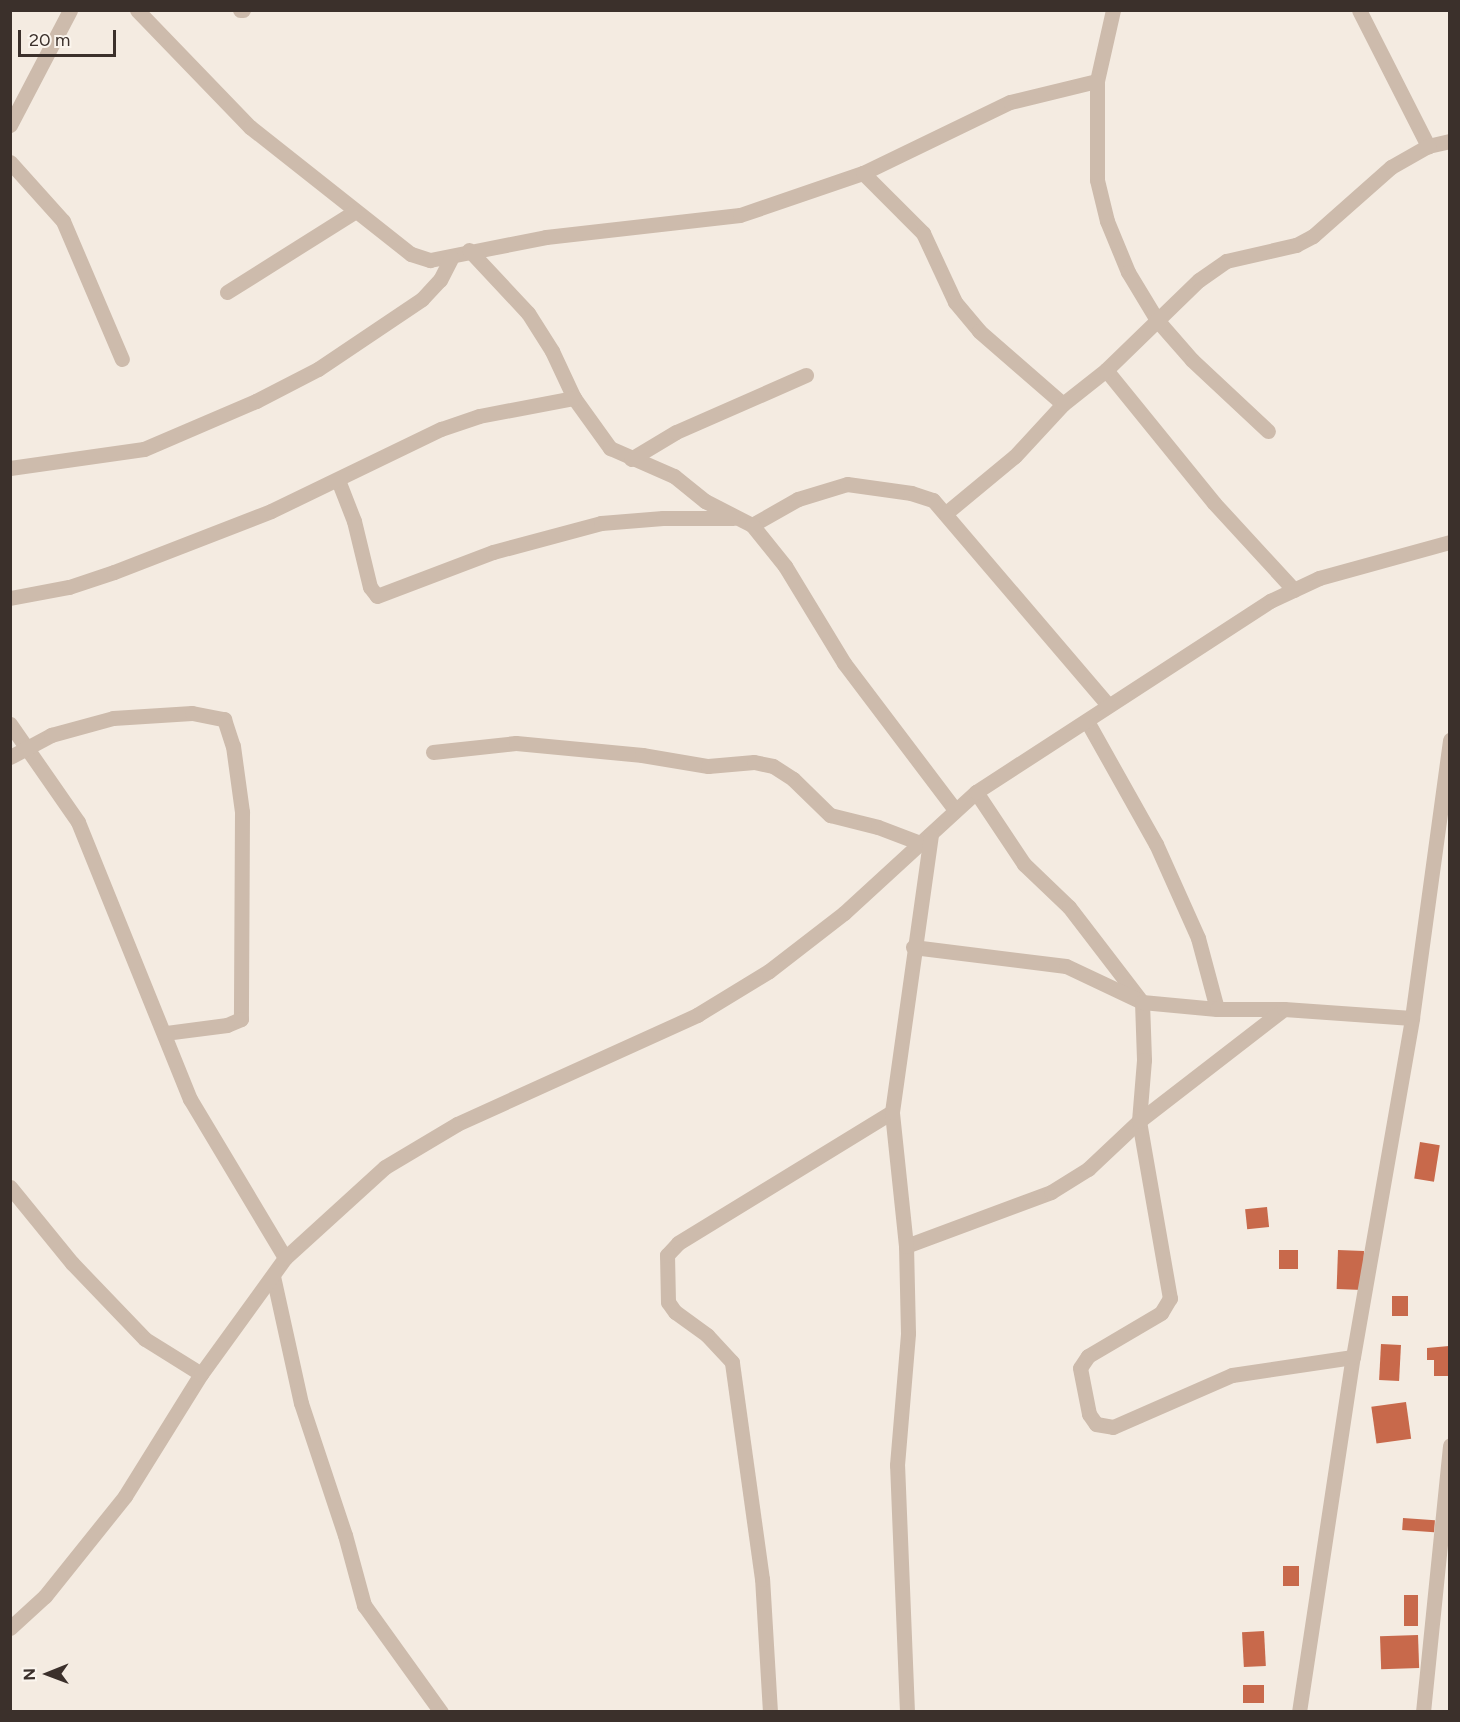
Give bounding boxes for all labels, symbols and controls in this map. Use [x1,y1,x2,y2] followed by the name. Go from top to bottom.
[21,18,118,56] scale bar
[29,29,70,51] text: 20 m
[18,1644,78,1704] north arrow
[20,1668,39,1681] text: N

